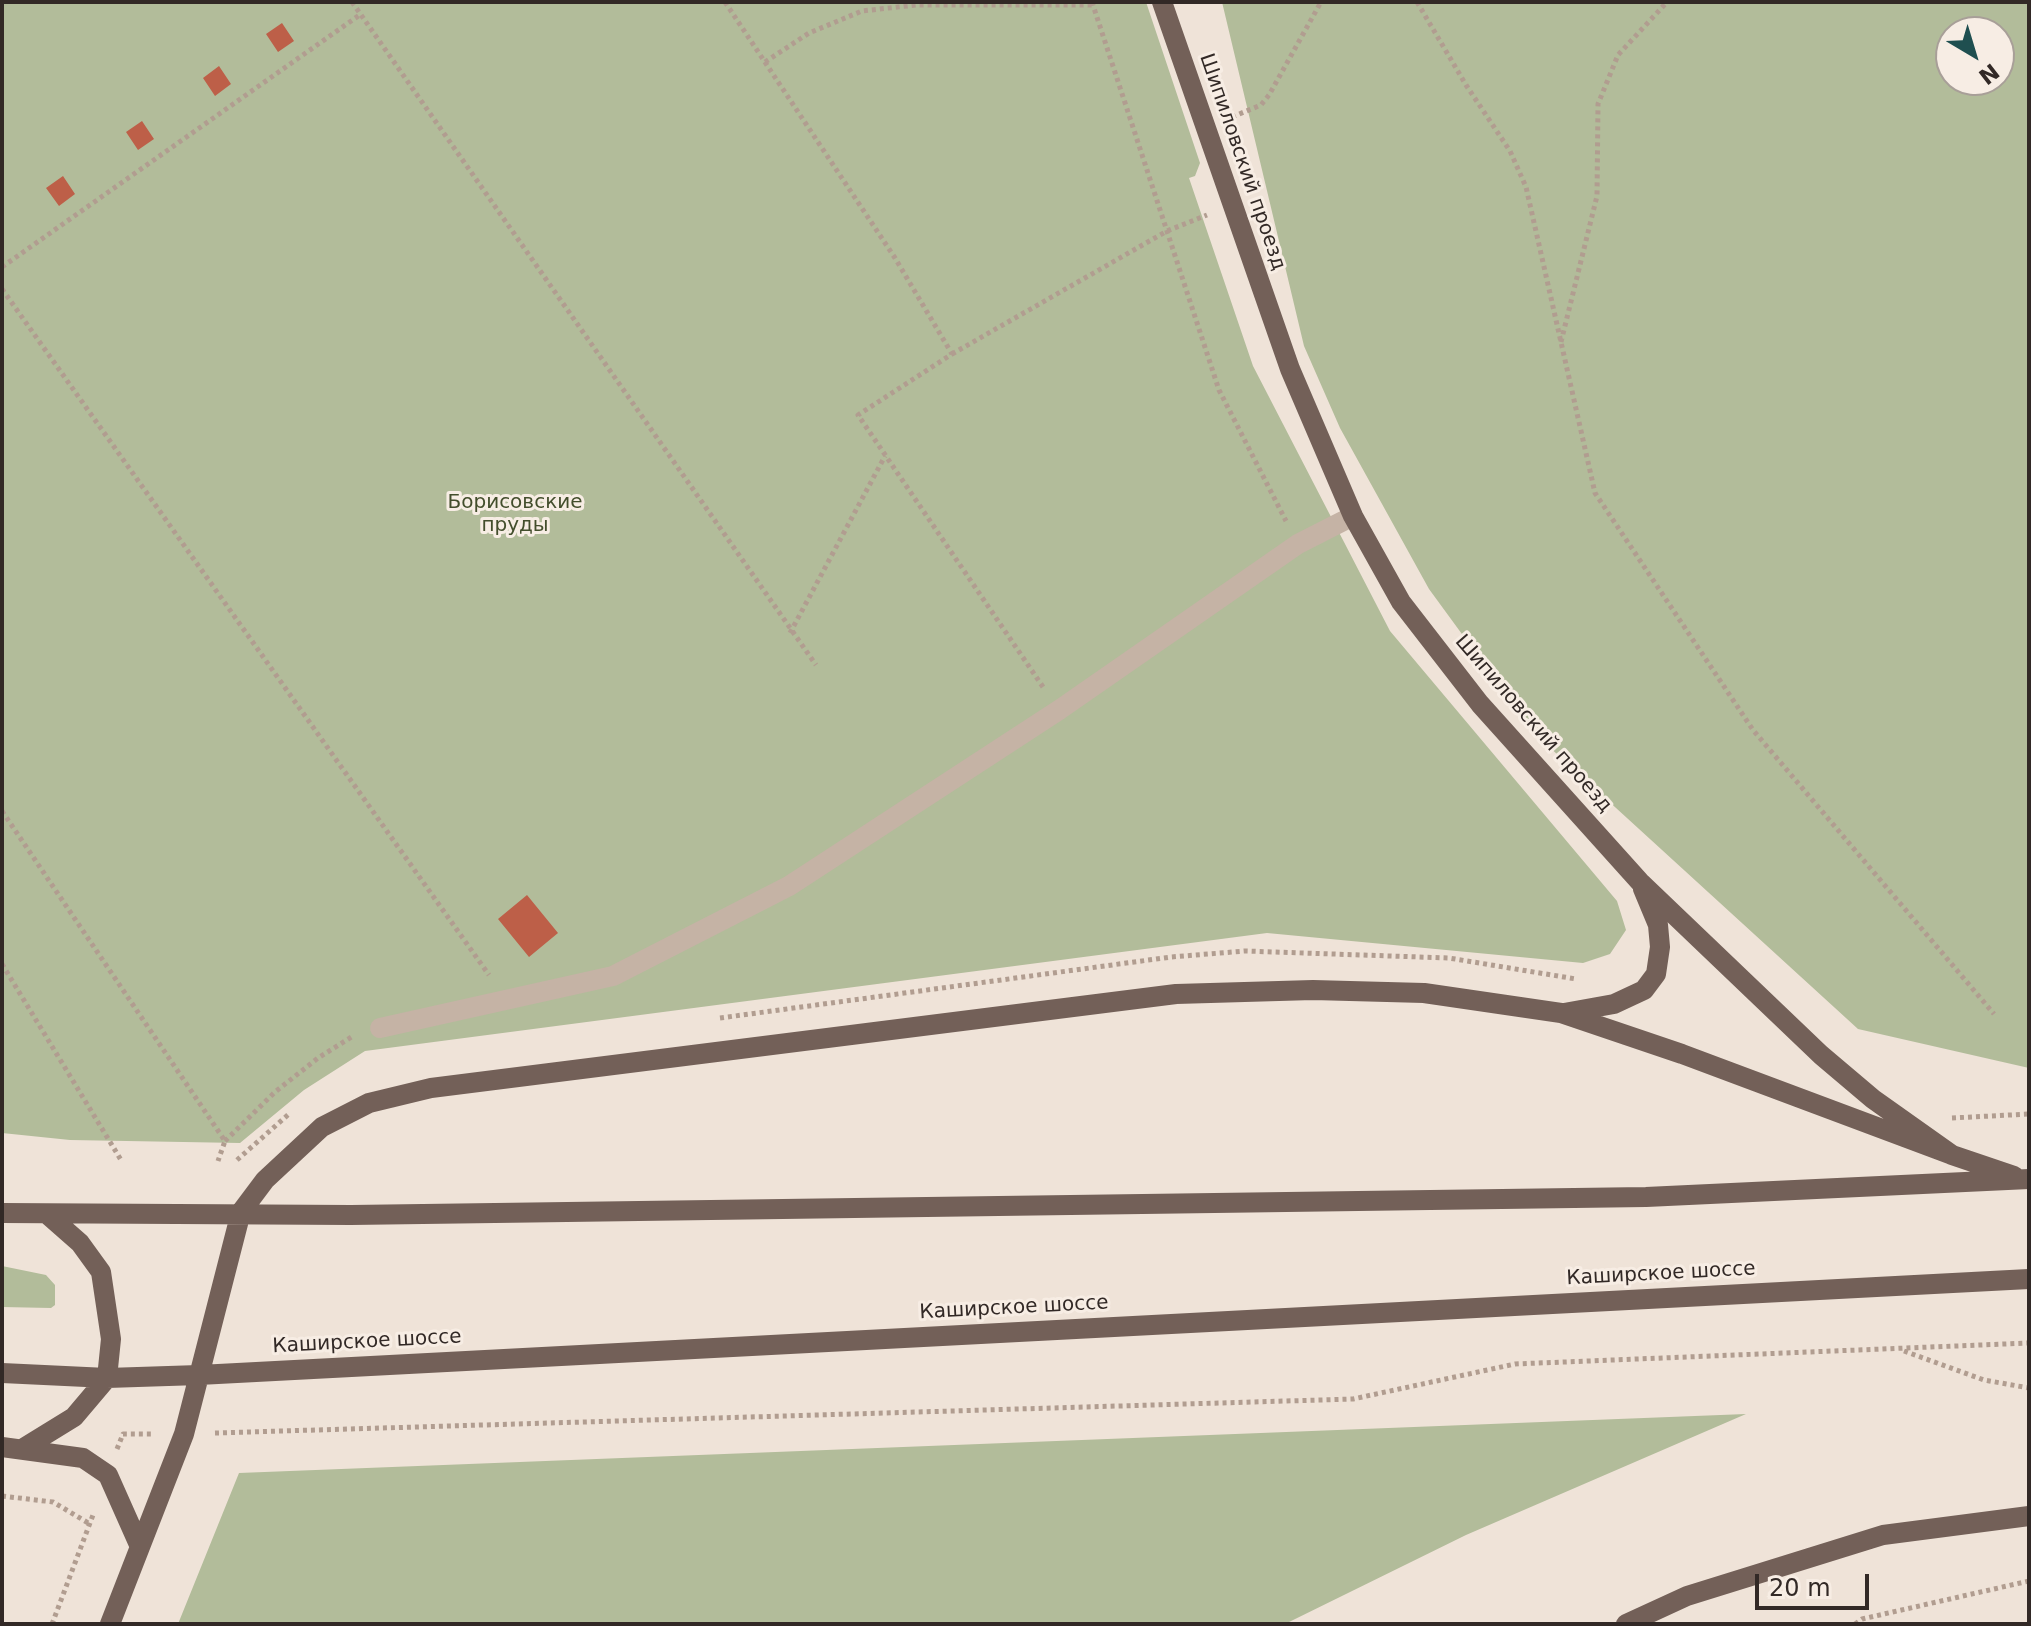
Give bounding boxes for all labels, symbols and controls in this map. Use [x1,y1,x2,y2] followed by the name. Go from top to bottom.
[1935,16,2015,96] north arrow
[1194,51,1290,273] street label: Шипиловский проезд
[1974,58,2004,89] text: N
[447,491,583,538] park label: Борисовские пруды
[1449,630,1617,818] street label: Шипиловский проезд
[1566,1257,1756,1291] street label: Каширское шоссе
[919,1291,1109,1325] street label: Каширское шоссе
[272,1325,462,1359] street label: Каширское шоссе
[1759,1558,1873,1608] scale bar
[1769,1574,1831,1602] text: 20 m

